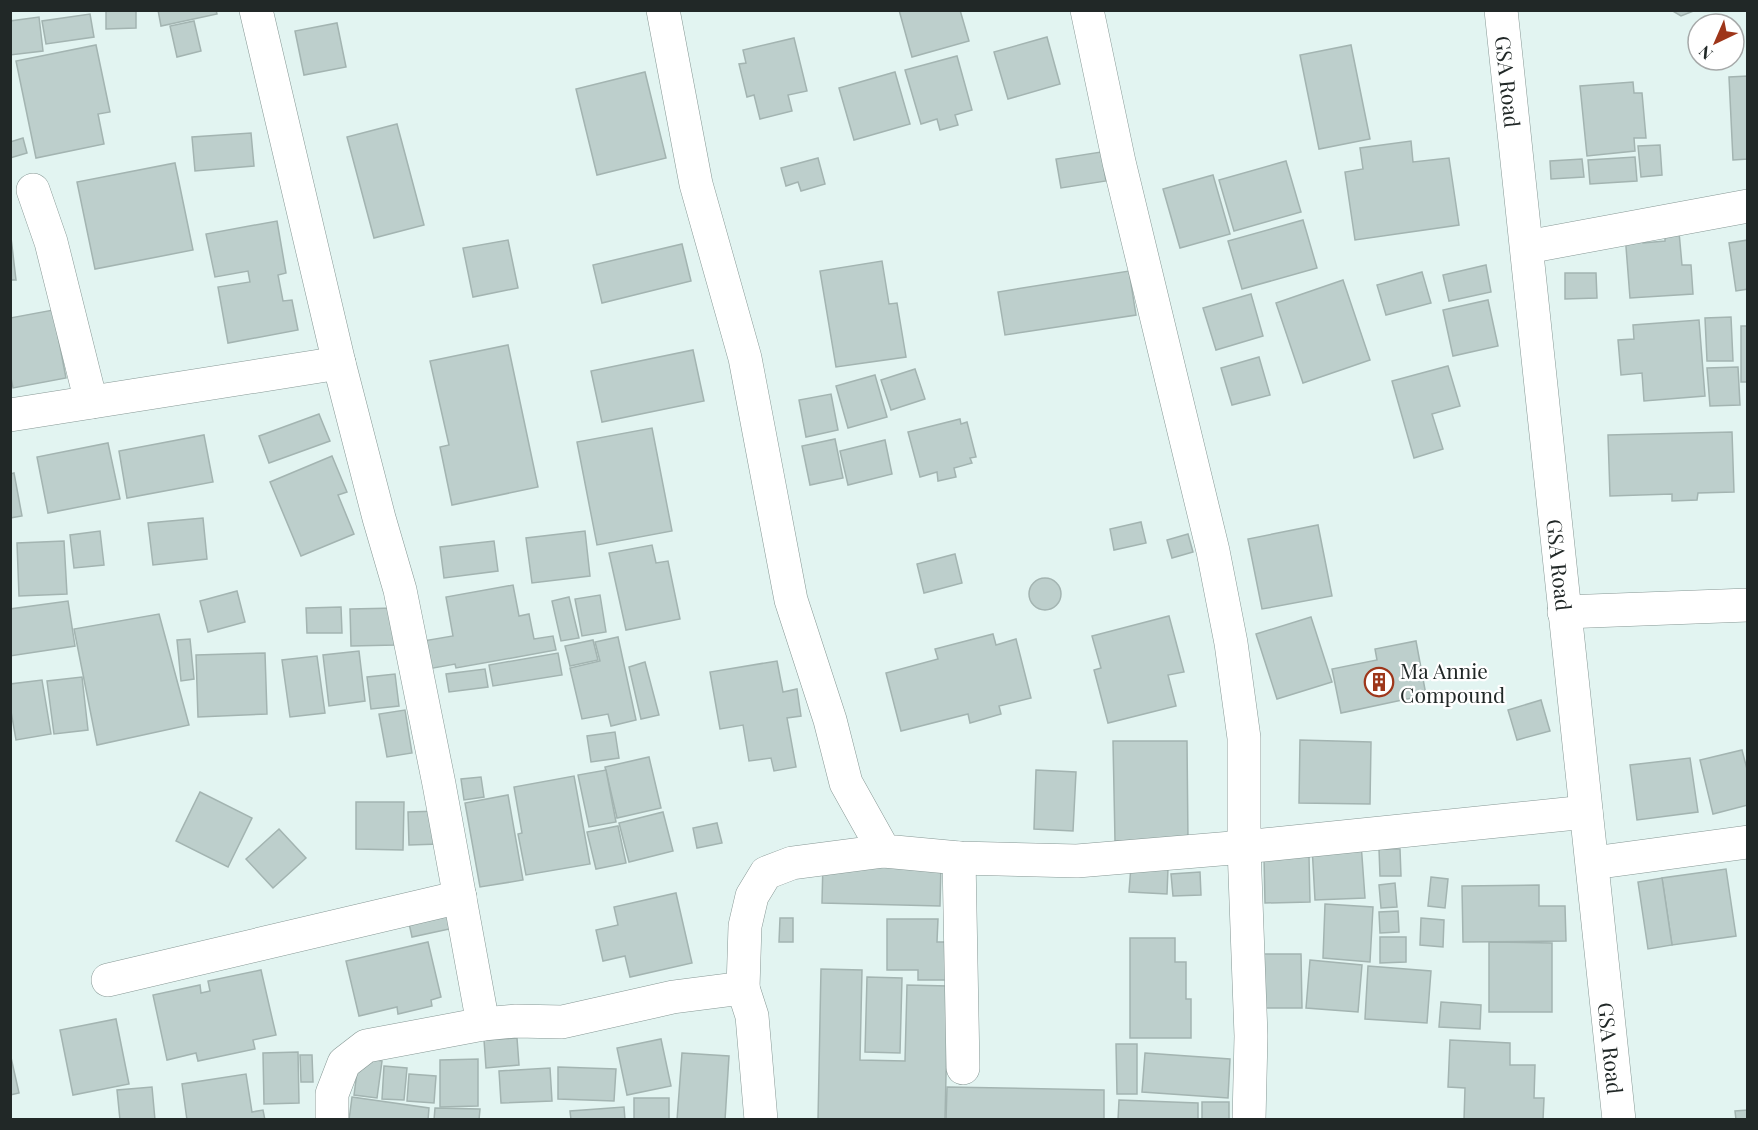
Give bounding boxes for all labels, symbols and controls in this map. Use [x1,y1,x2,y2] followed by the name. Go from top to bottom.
[1686,12,1746,72] north arrow
[1490,34,1527,129] street label: GSA Road
[1693,41,1717,65] text: N
[1541,518,1579,612] street label: GSA Road
[1400,656,1505,708] place label: Ma Annie Compound
[1363,666,1395,698] building icon: Ma Annie Compound
[1593,1001,1630,1096] street label: GSA Road

